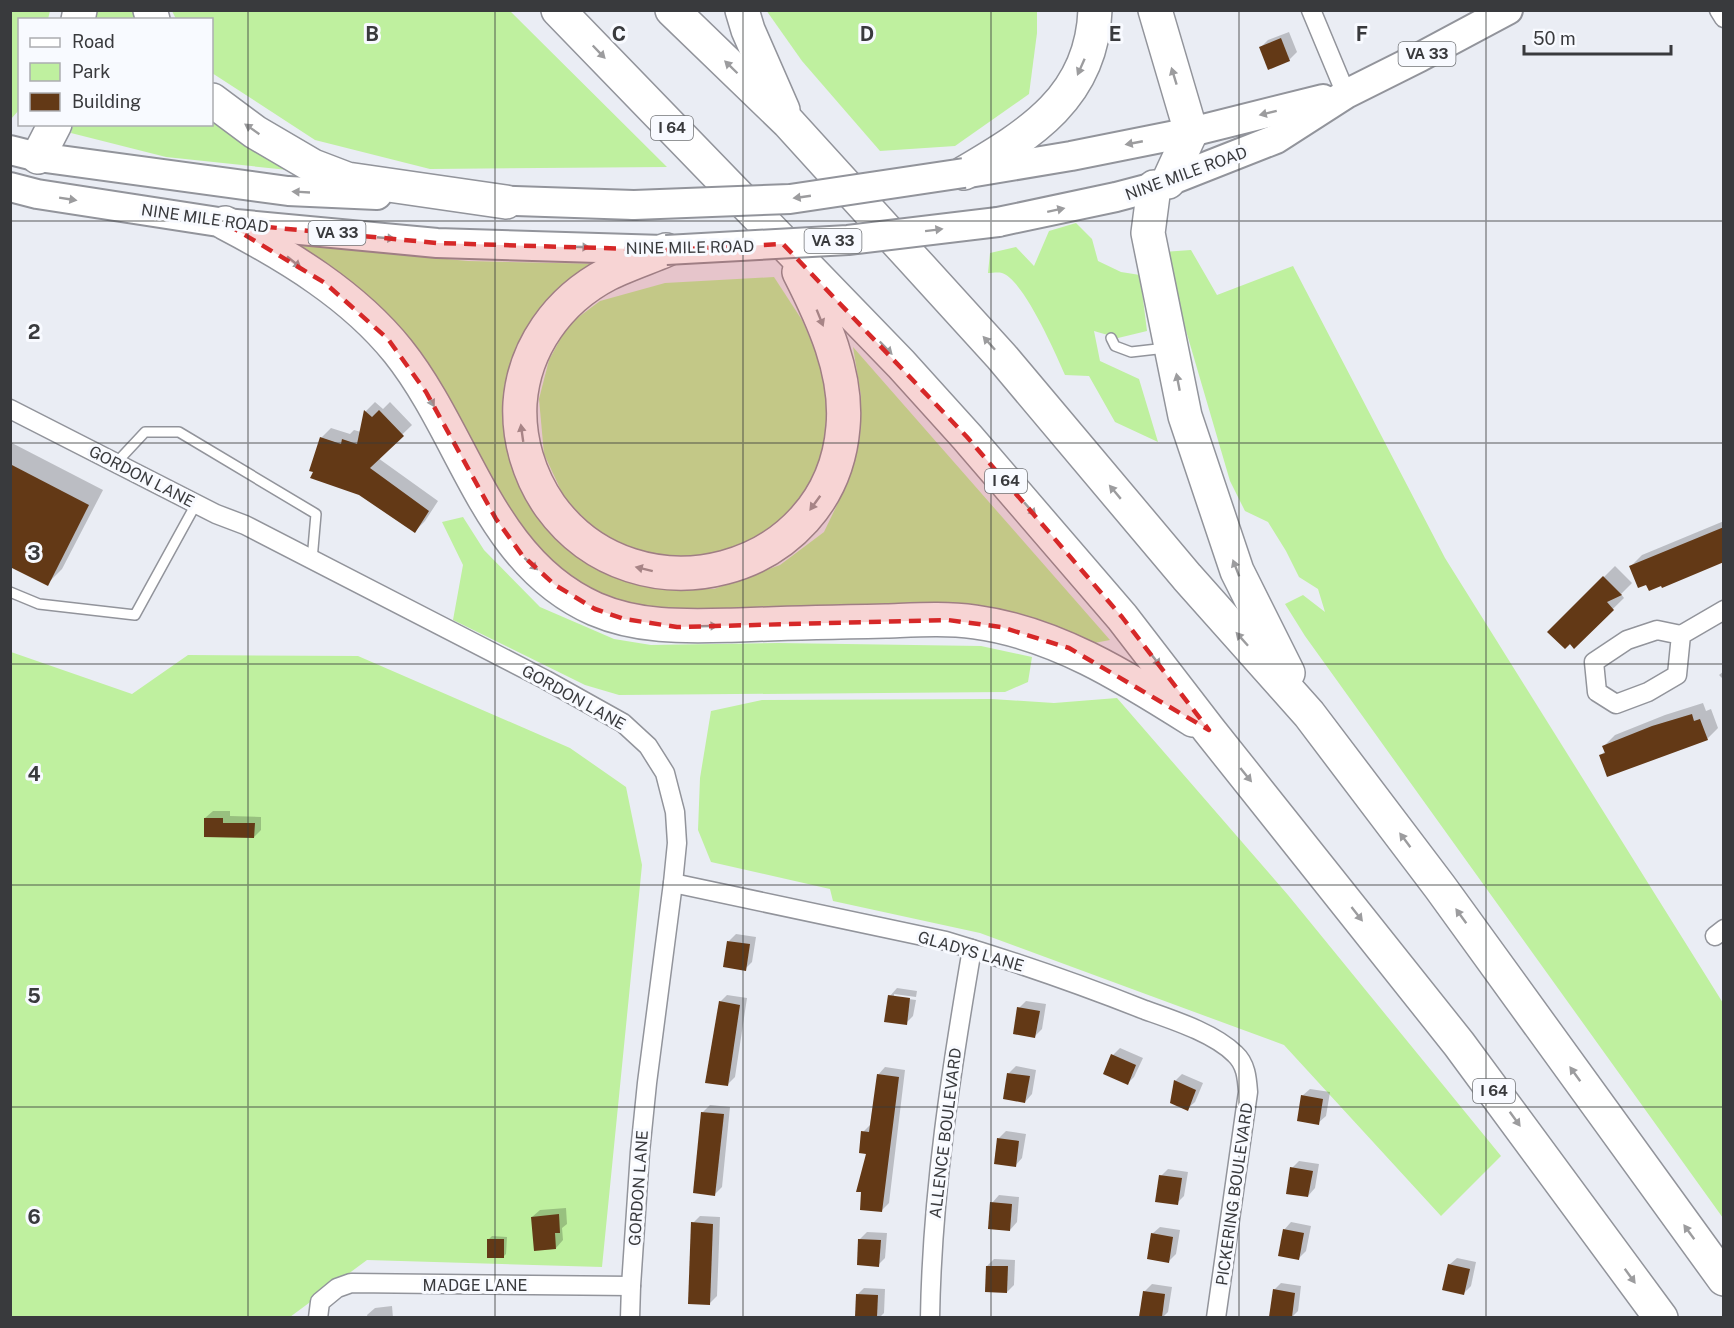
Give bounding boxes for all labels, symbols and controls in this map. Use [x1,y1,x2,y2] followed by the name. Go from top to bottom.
[18,18,213,126] legend
[1524,18,1671,56] scale bar
[365,22,379,46] text: B
[612,22,626,46] text: C
[860,22,874,46] text: D
[1109,22,1121,46] text: E
[1356,22,1368,46] text: F
[1533,28,1576,49] text: 50 m
[72,31,115,52] text: Road
[1398,42,1456,66] road number: VA 33
[592,45,606,59] one-way arrow
[1077,58,1086,75] one-way arrow
[72,61,110,82] text: Park
[724,61,738,75] one-way arrow
[1169,67,1178,85] one-way arrow
[72,91,141,112] text: Building
[1259,108,1278,118] one-way arrow
[651,116,693,140] road number: I 64
[244,123,260,135] one-way arrow
[1124,139,1143,148] one-way arrow
[1123,143,1250,204] street label: NINE MILE ROAD
[291,187,310,196] one-way arrow
[792,192,811,201] one-way arrow
[58,194,77,203] one-way arrow
[140,200,270,237] street label: NINE MILE ROAD
[1046,205,1065,214] one-way arrow
[308,221,366,245] road number: VA 33
[924,225,943,235] one-way arrow
[804,229,862,253] road number: VA 33
[377,233,396,243] one-way arrow
[626,237,754,258] street label: NINE MILE ROAD
[571,243,590,252] one-way arrow
[286,255,301,268] one-way arrow
[816,309,825,327] one-way arrow
[28,320,40,344] text: 2
[983,336,996,351] one-way arrow
[878,341,892,355] one-way arrow
[1173,373,1182,392] one-way arrow
[425,390,435,407] one-way arrow
[517,424,527,443] one-way arrow
[86,442,198,511] street label: GORDON LANE
[985,469,1027,493] road number: I 64
[1109,485,1122,500] one-way arrow
[809,495,821,511] one-way arrow
[1023,501,1036,517] one-way arrow
[27,541,41,565] text: 3
[524,557,539,571] one-way arrow
[1231,559,1240,577] one-way arrow
[635,564,654,574] one-way arrow
[700,621,719,630] one-way arrow
[1236,632,1249,647] one-way arrow
[1148,651,1160,666] one-way arrow
[518,661,629,734] street label: GORDON LANE
[27,762,41,786] text: 4
[1239,768,1252,783] one-way arrow
[1399,833,1411,849] one-way arrow
[1351,907,1363,922] one-way arrow
[1455,908,1467,924] one-way arrow
[916,927,1026,976] street label: GLADYS LANE
[27,984,41,1008] text: 5
[926,1047,965,1219] street label: ALLENCE BOULEVARD
[1569,1066,1581,1082] one-way arrow
[1473,1079,1515,1103] road number: I 64
[1212,1101,1257,1287] street label: PICKERING BOULEVARD
[1508,1111,1520,1126] one-way arrow
[625,1130,652,1247] street label: GORDON LANE
[27,1205,41,1229] text: 6
[1683,1225,1695,1241] one-way arrow
[1624,1268,1636,1283] one-way arrow
[423,1276,528,1295] street label: MADGE LANE

